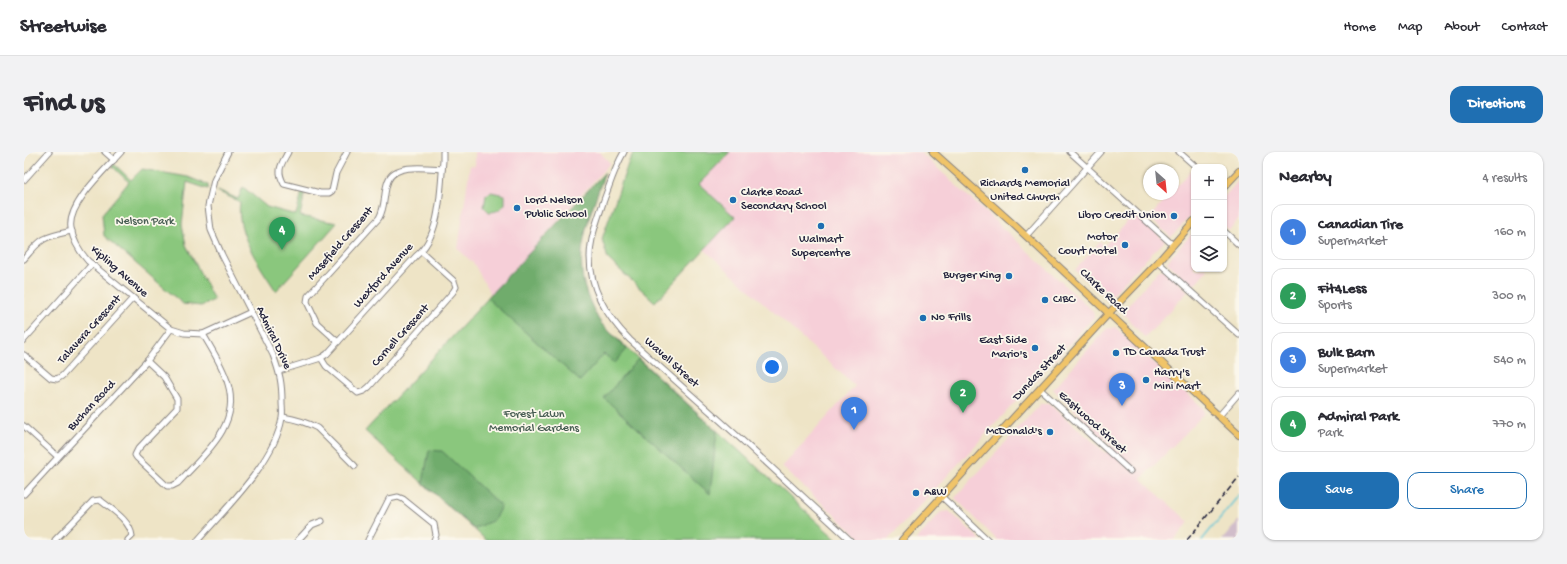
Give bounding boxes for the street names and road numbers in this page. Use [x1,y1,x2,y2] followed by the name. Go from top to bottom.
[305,204,377,284] street label: Masefield Crescent
[351,240,417,311] street label: Wexford Avenue
[87,243,151,301] street label: Kipling Avenue
[1076,266,1131,318] street label: Clarke Road
[55,292,125,368] street label: Talavera Crescent
[369,301,433,370] street label: Cornell Crescent
[252,304,294,372] street label: Admiral Drive
[641,335,702,392] street label: Wavell Street
[1010,341,1070,405] street label: Dundas Street
[64,377,120,435] street label: Buchan Road
[1055,389,1130,458] street label: Eastwood Street

